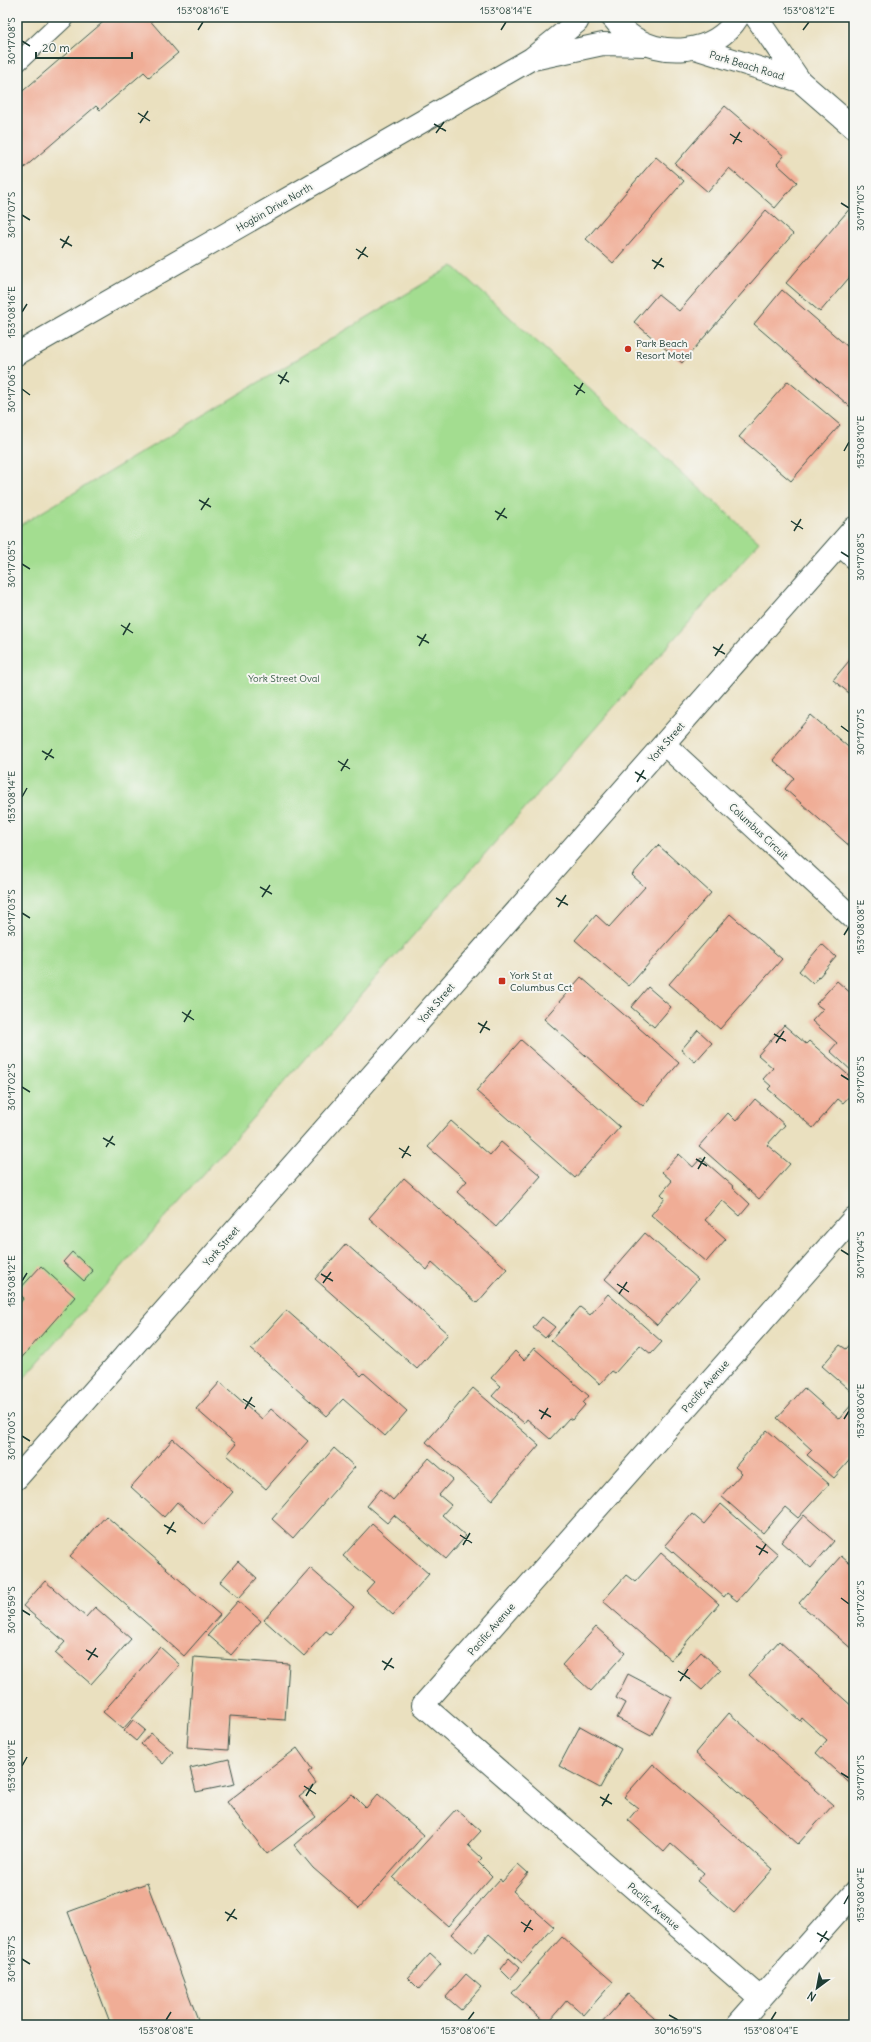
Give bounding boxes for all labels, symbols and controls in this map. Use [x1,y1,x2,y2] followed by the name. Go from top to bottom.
[177,4,229,17] text: 153°08'16"E
[480,4,532,17] text: 153°08'14"E
[783,4,835,17] text: 153°08'12"E
[5,17,18,65] text: 30°17'08"S
[36,34,132,60] scale bar
[42,40,70,55] text: 20 m
[708,48,786,83] street label: Park Beach Road
[234,180,315,235] street label: Hogbin Drive North
[854,185,867,231] text: 30°17'10"S
[5,191,18,238] text: 30°17'07"S
[5,286,18,338] text: 153°08'16"E
[636,337,692,362] place label: Park Beach Resort Motel
[623,344,633,354] marker: Park Beach Resort Motel
[5,365,18,413] text: 30°17'06"S
[854,415,867,468] text: 153°08'10"E
[854,533,867,581] text: 30°17'08"S
[5,540,18,588] text: 30°17'05"S
[248,672,320,685] park label: York Street Oval
[854,708,867,755] text: 30°17'07"S
[645,719,688,765] street label: York Street
[5,771,18,823] text: 153°08'14"E
[726,800,792,863] street label: Columbus Circuit
[5,889,18,937] text: 30°17'03"S
[854,900,867,954] text: 153°08'08"E
[510,969,573,994] place label: York St at Columbus Cct
[497,976,507,986] marker: York St at Columbus Cct
[415,980,458,1026] street label: York Street
[854,1056,867,1104] text: 30°17'05"S
[5,1063,18,1111] text: 30°17'02"S
[200,1223,243,1269] street label: York Street
[854,1231,867,1279] text: 30°17'04"S
[5,1255,18,1307] text: 153°08'12"E
[679,1357,732,1415] street label: Pacific Avenue
[854,1384,867,1438] text: 153°08'06"E
[5,1411,18,1460] text: 30°17'00"S
[854,1580,867,1628] text: 30°17'02"S
[5,1586,18,1634] text: 30°16'59"S
[465,1600,518,1658] street label: Pacific Avenue
[5,1739,18,1792] text: 153°08'10"E
[854,1755,867,1801] text: 30°17'01"S
[854,1868,867,1922] text: 153°08'04"E
[625,1880,683,1933] street label: Pacific Avenue
[5,1935,18,1982] text: 30°16'57"S
[797,1968,837,2008] north arrow
[805,1989,819,2004] text: N
[139,2024,193,2037] text: 153°08'08"E
[441,2024,495,2037] text: 153°08'06"E
[654,2024,702,2037] text: 30°16'59"S
[744,2024,798,2037] text: 153°08'04"E

